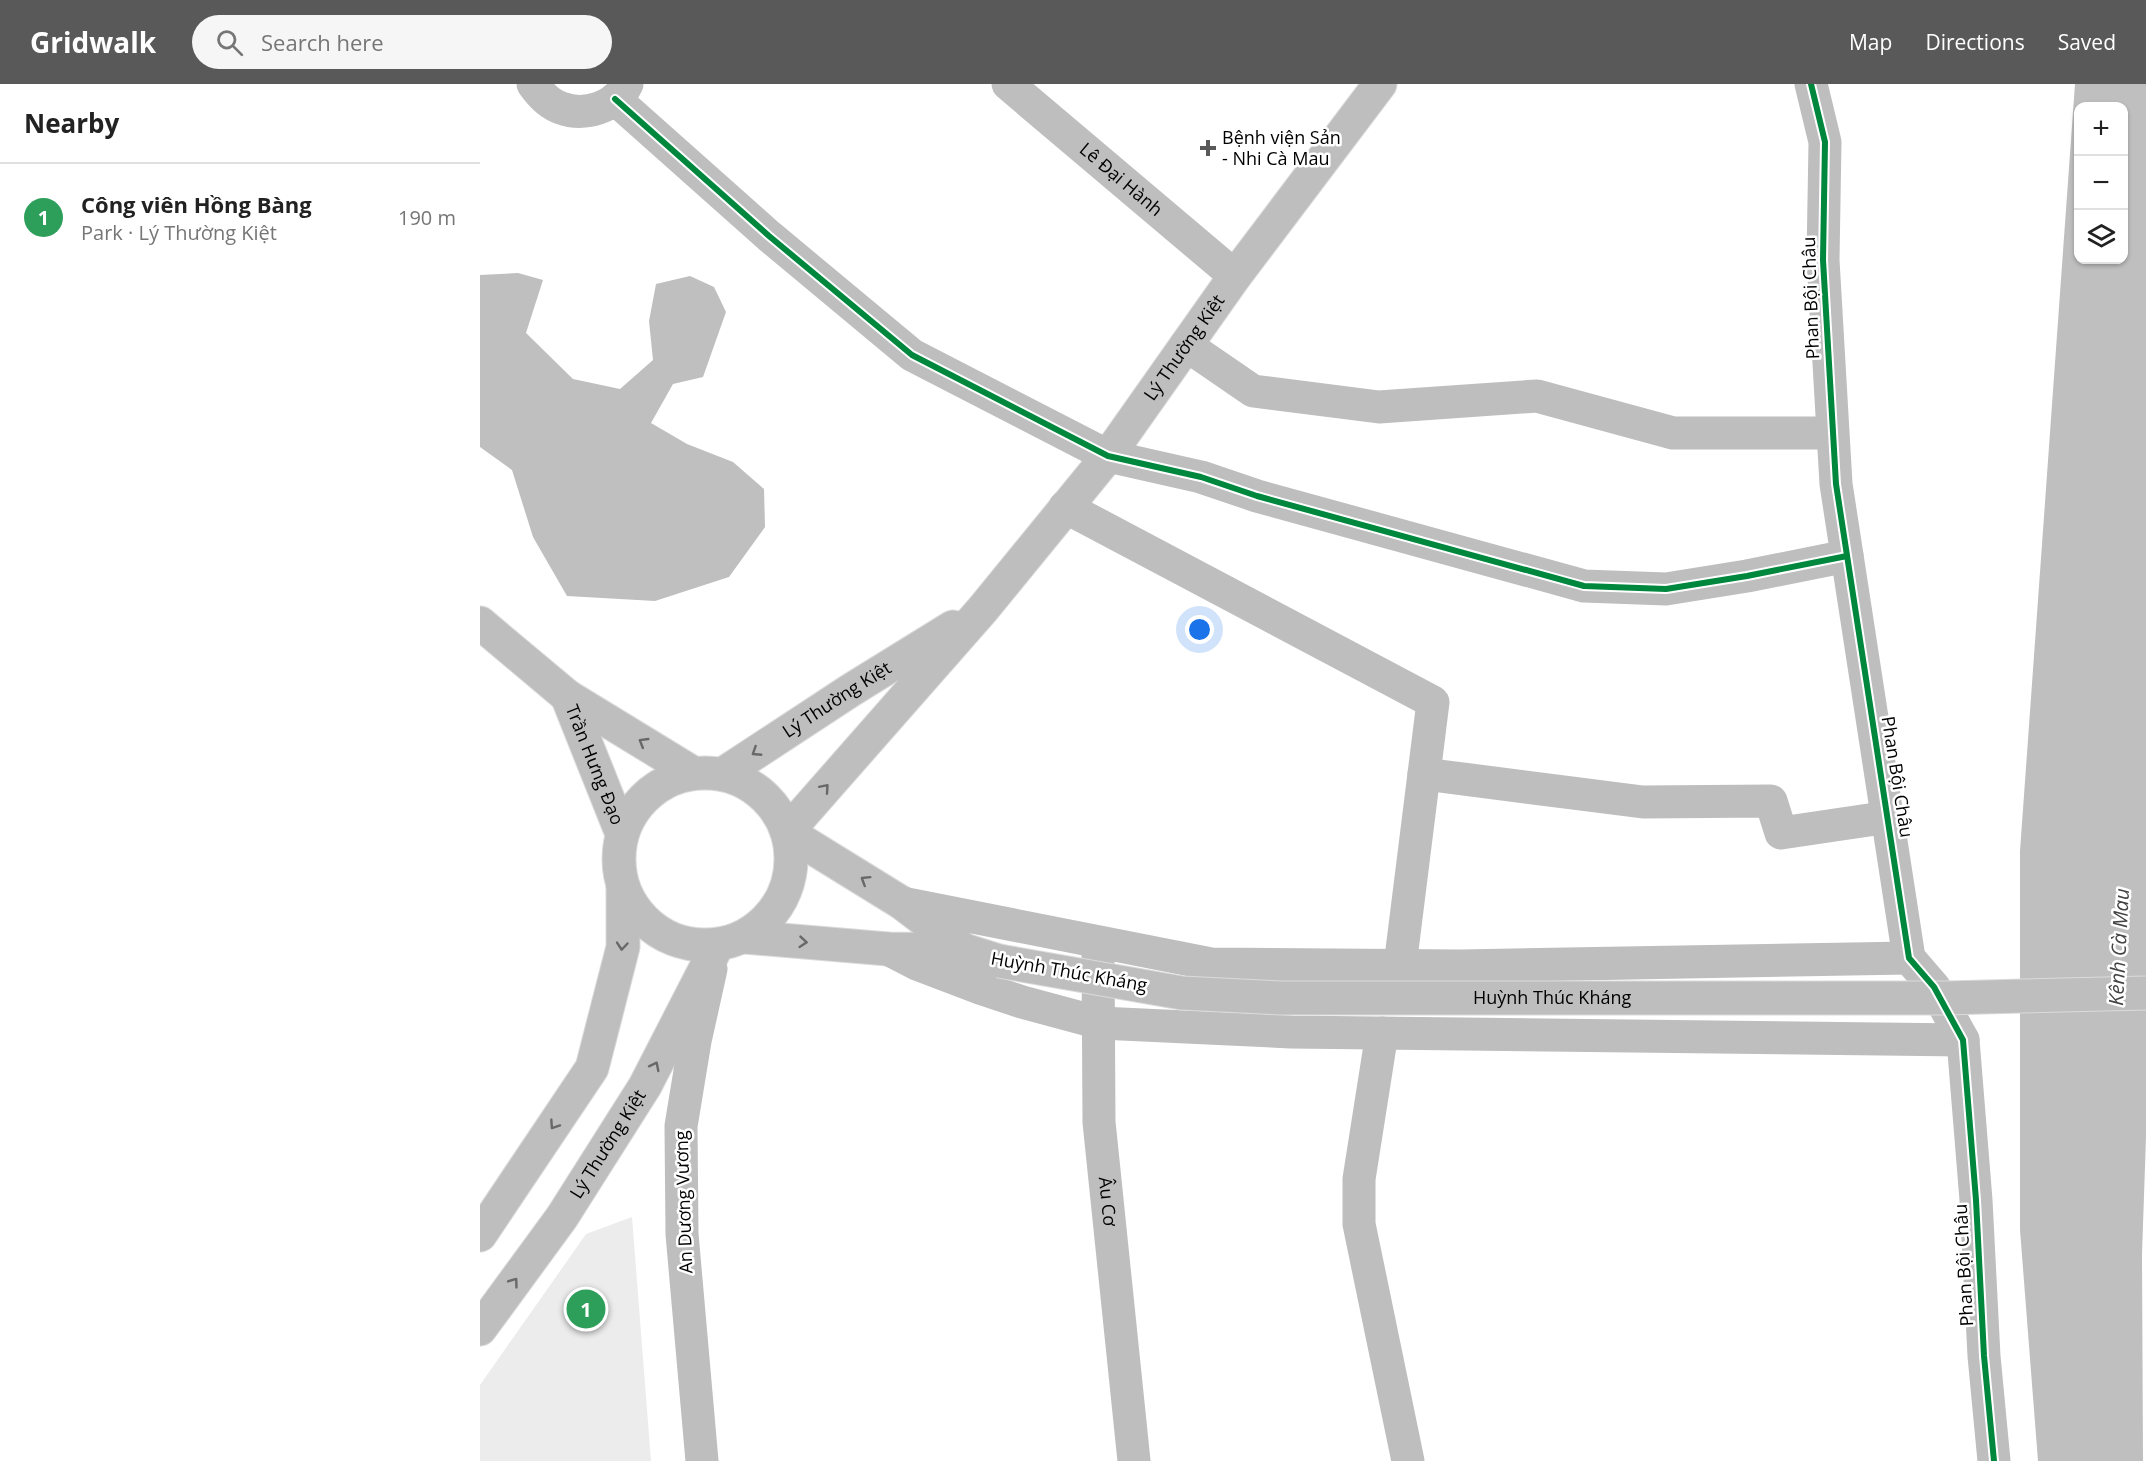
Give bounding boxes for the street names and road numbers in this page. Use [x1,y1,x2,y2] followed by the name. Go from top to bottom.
[1075,137,1168,221] street label: Lê Đại Hành
[1796,236,1824,360] street label: Phan Bội Châu
[1138,289,1229,405] street label: Lý Thường Kiệt
[777,655,895,743] street label: Lý Thường Kiệt
[561,701,630,828] street label: Trần Hưng Đạo
[1877,714,1919,839] street label: Phan Bội Châu
[989,945,1149,997] street label: Huỳnh Thúc Kháng
[1473,985,1632,1009] street label: Huỳnh Thúc Kháng
[564,1085,651,1203] street label: Lý Thường Kiệt
[669,1130,697,1274] street label: An Dương Vương
[1094,1176,1123,1228] street label: Âu Cơ
[1948,1203,1978,1327] street label: Phan Bội Châu

